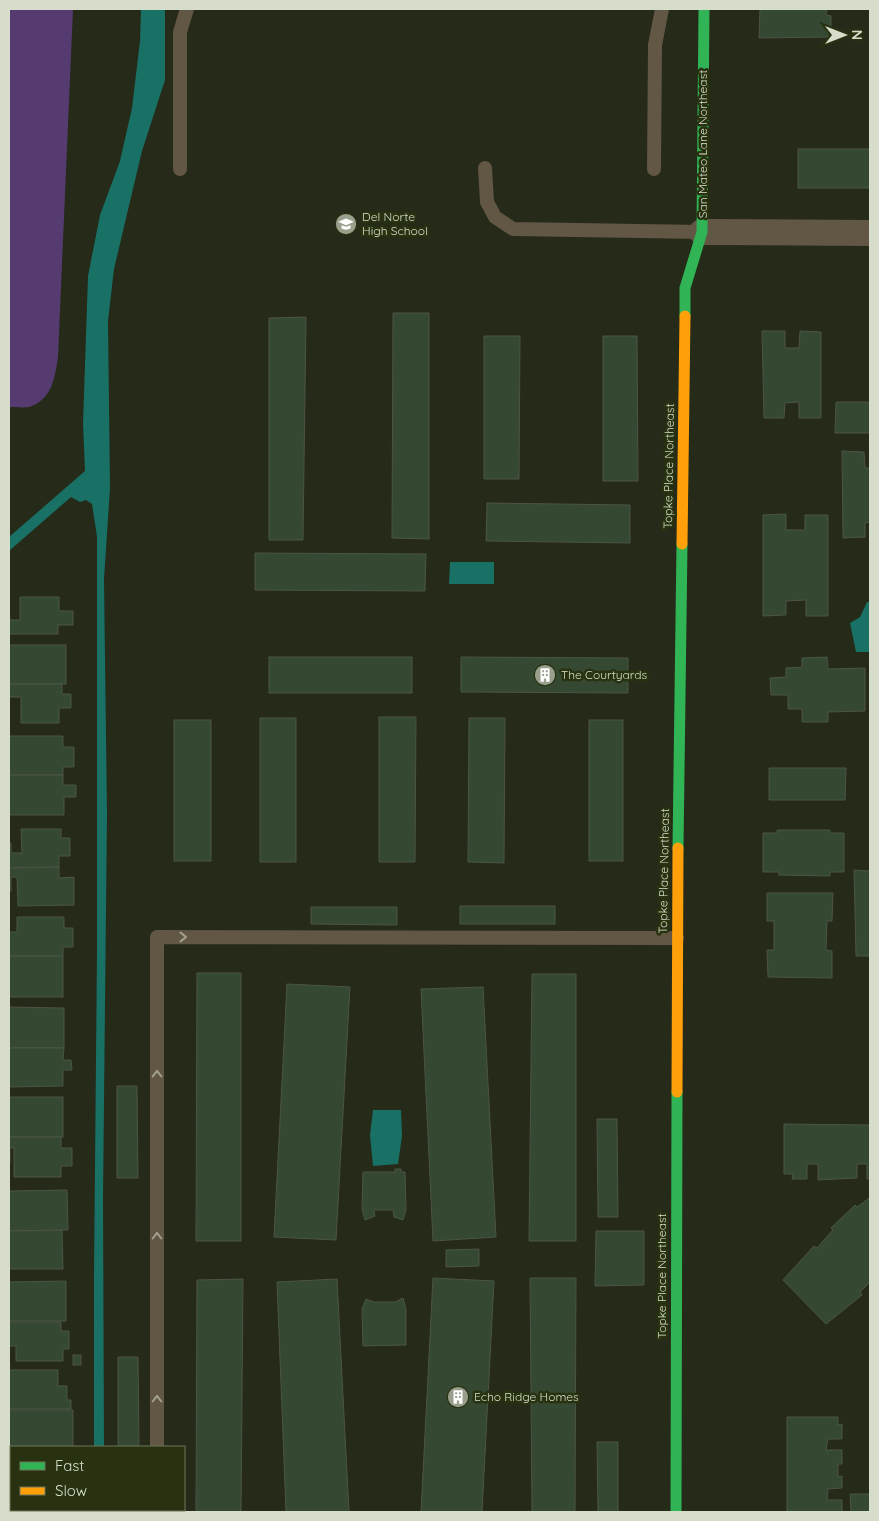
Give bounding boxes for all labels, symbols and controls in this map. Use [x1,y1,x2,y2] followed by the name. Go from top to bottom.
[819,10,869,60] north arrow
[848,30,866,40] text: N
[695,70,710,218] street label: San Mateo Lane Northeast
[362,209,428,238] place label: Del Norte High School
[334,212,358,236] school or university icon: Del Norte High School
[660,403,677,529] street label: Topke Place Northeast
[533,663,557,687] building icon: The Courtyards
[561,667,647,682] place label: The Courtyards
[655,808,672,934] street label: Topke Place Northeast
[179,932,187,942] one-way arrow
[152,1069,162,1077] one-way arrow
[654,1213,669,1339] street label: Topke Place Northeast
[152,1232,162,1240] one-way arrow
[446,1385,470,1409] building icon: Echo Ridge Homes
[474,1389,579,1404] place label: Echo Ridge Homes
[152,1394,162,1402] one-way arrow
[10,1446,185,1511] legend
[55,1456,84,1475] text: Fast
[55,1481,87,1500] text: Slow

